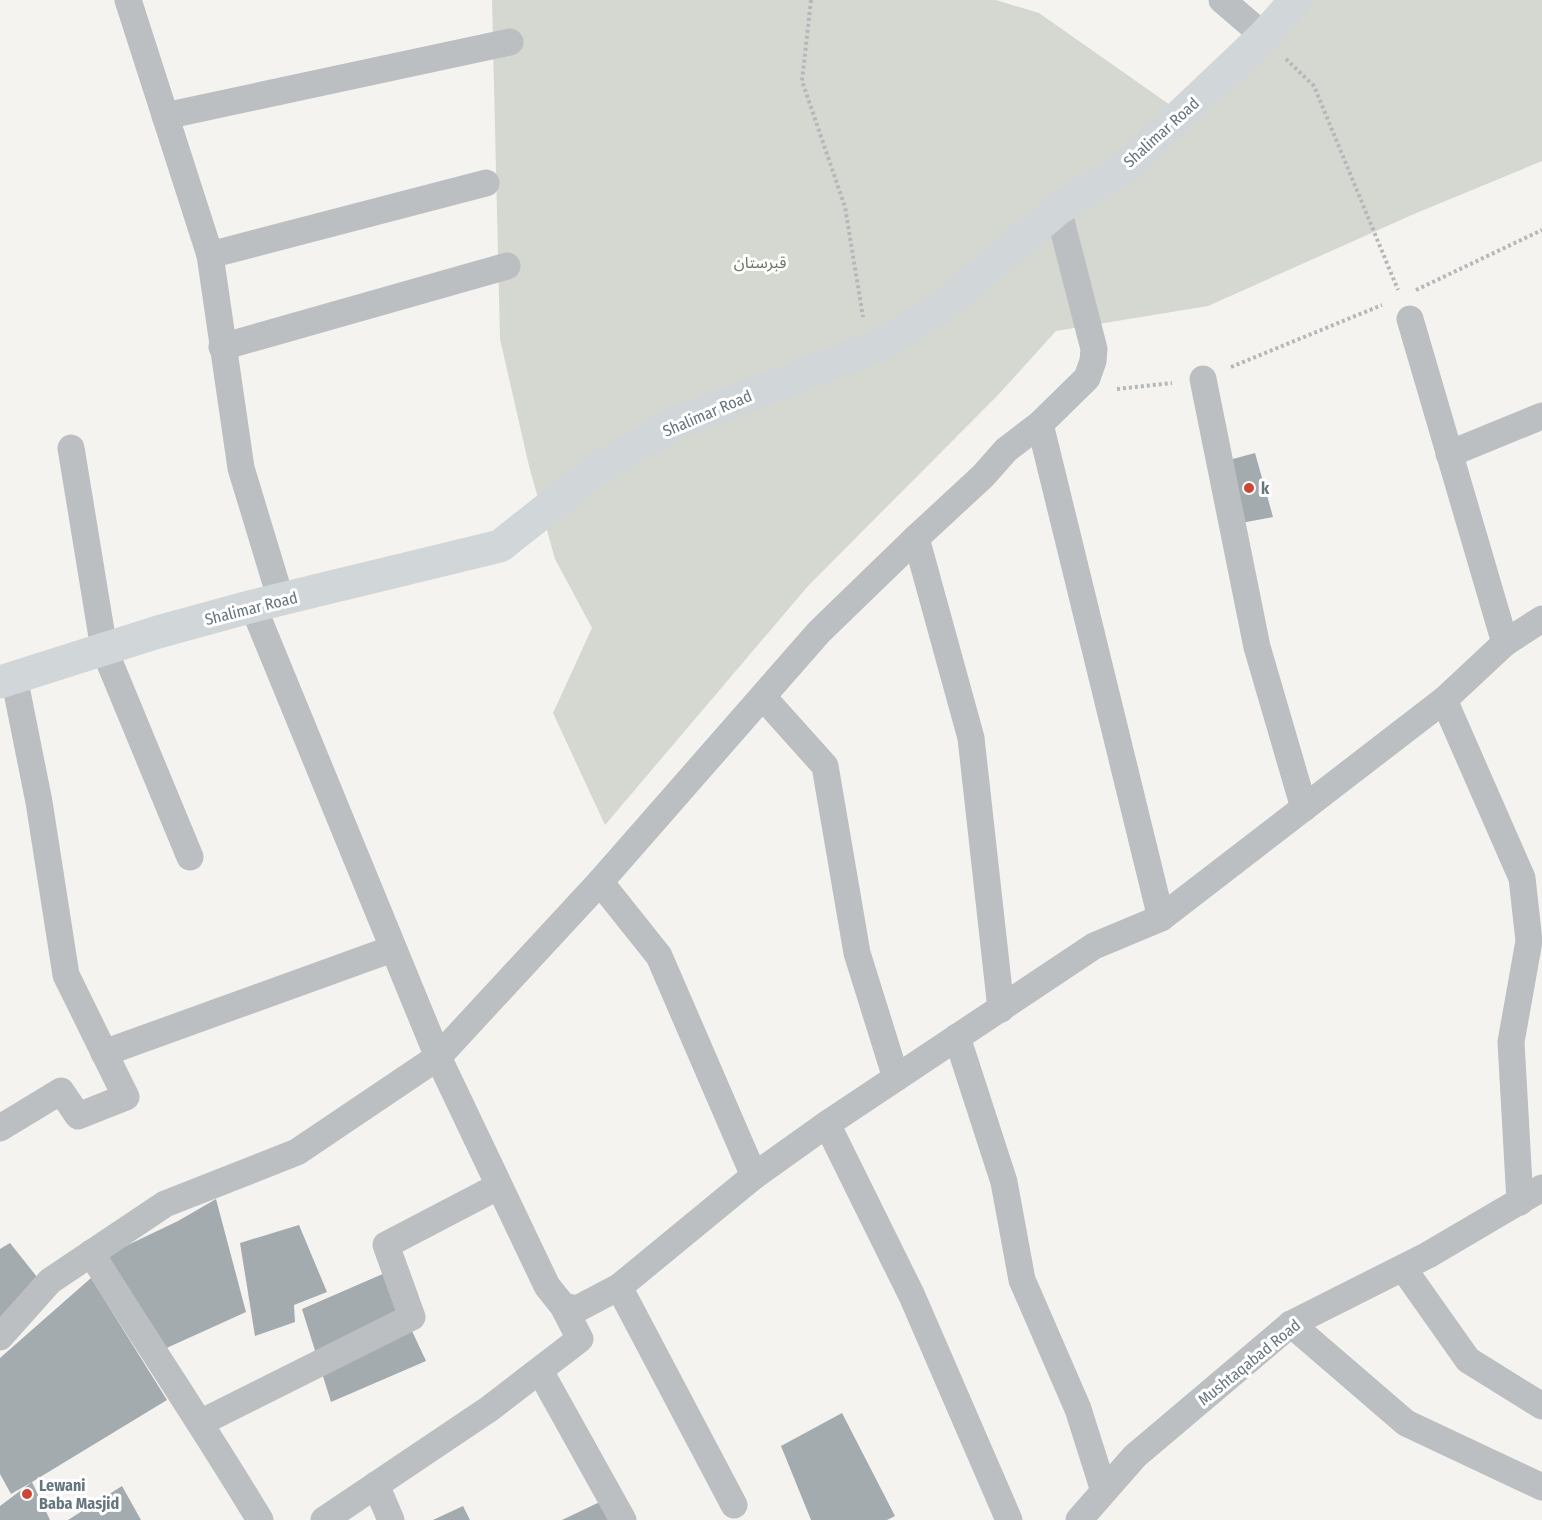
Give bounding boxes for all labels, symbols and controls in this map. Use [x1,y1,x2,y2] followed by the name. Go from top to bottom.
[1120,94,1203,171] street label: Shalimar Road
[734,253,786,272] park label: قبرستان
[660,386,755,441] street label: Shalimar Road
[1261,479,1270,498] place label: k
[1242,481,1256,495] marker: k
[203,588,299,629] street label: Shalimar Road
[1194,1315,1304,1409] street label: Mushtaqabad Road
[39,1476,119,1513] place label: Lewani Baba Masjid
[20,1487,34,1501] marker: Lewani Baba Masjid

